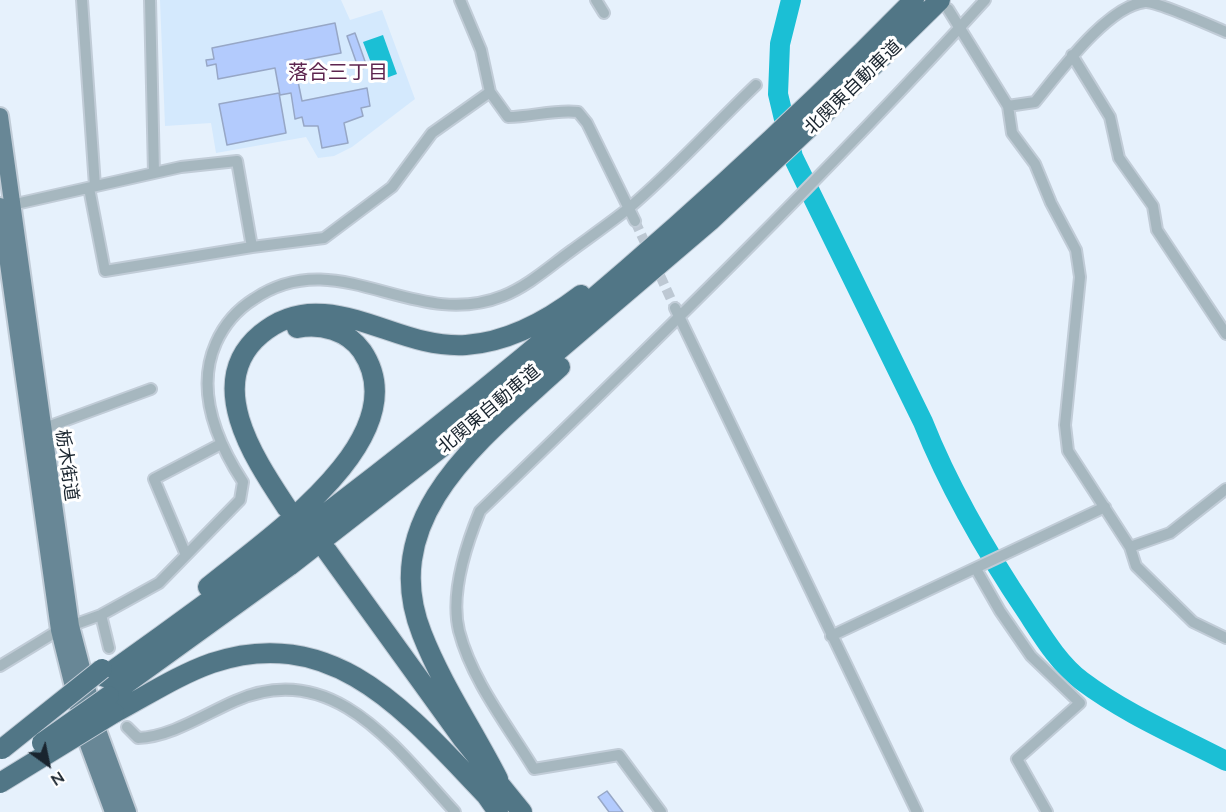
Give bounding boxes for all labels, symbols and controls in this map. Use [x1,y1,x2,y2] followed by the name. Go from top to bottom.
[800,35,906,139] street label: 北関東自動車道
[288,61,388,85] district label: 落合三丁目
[434,360,544,458] street label: 北関東自動車道
[51,428,83,502] street label: 栃木街道
[18,734,78,794] north arrow
[48,768,68,791] text: N

